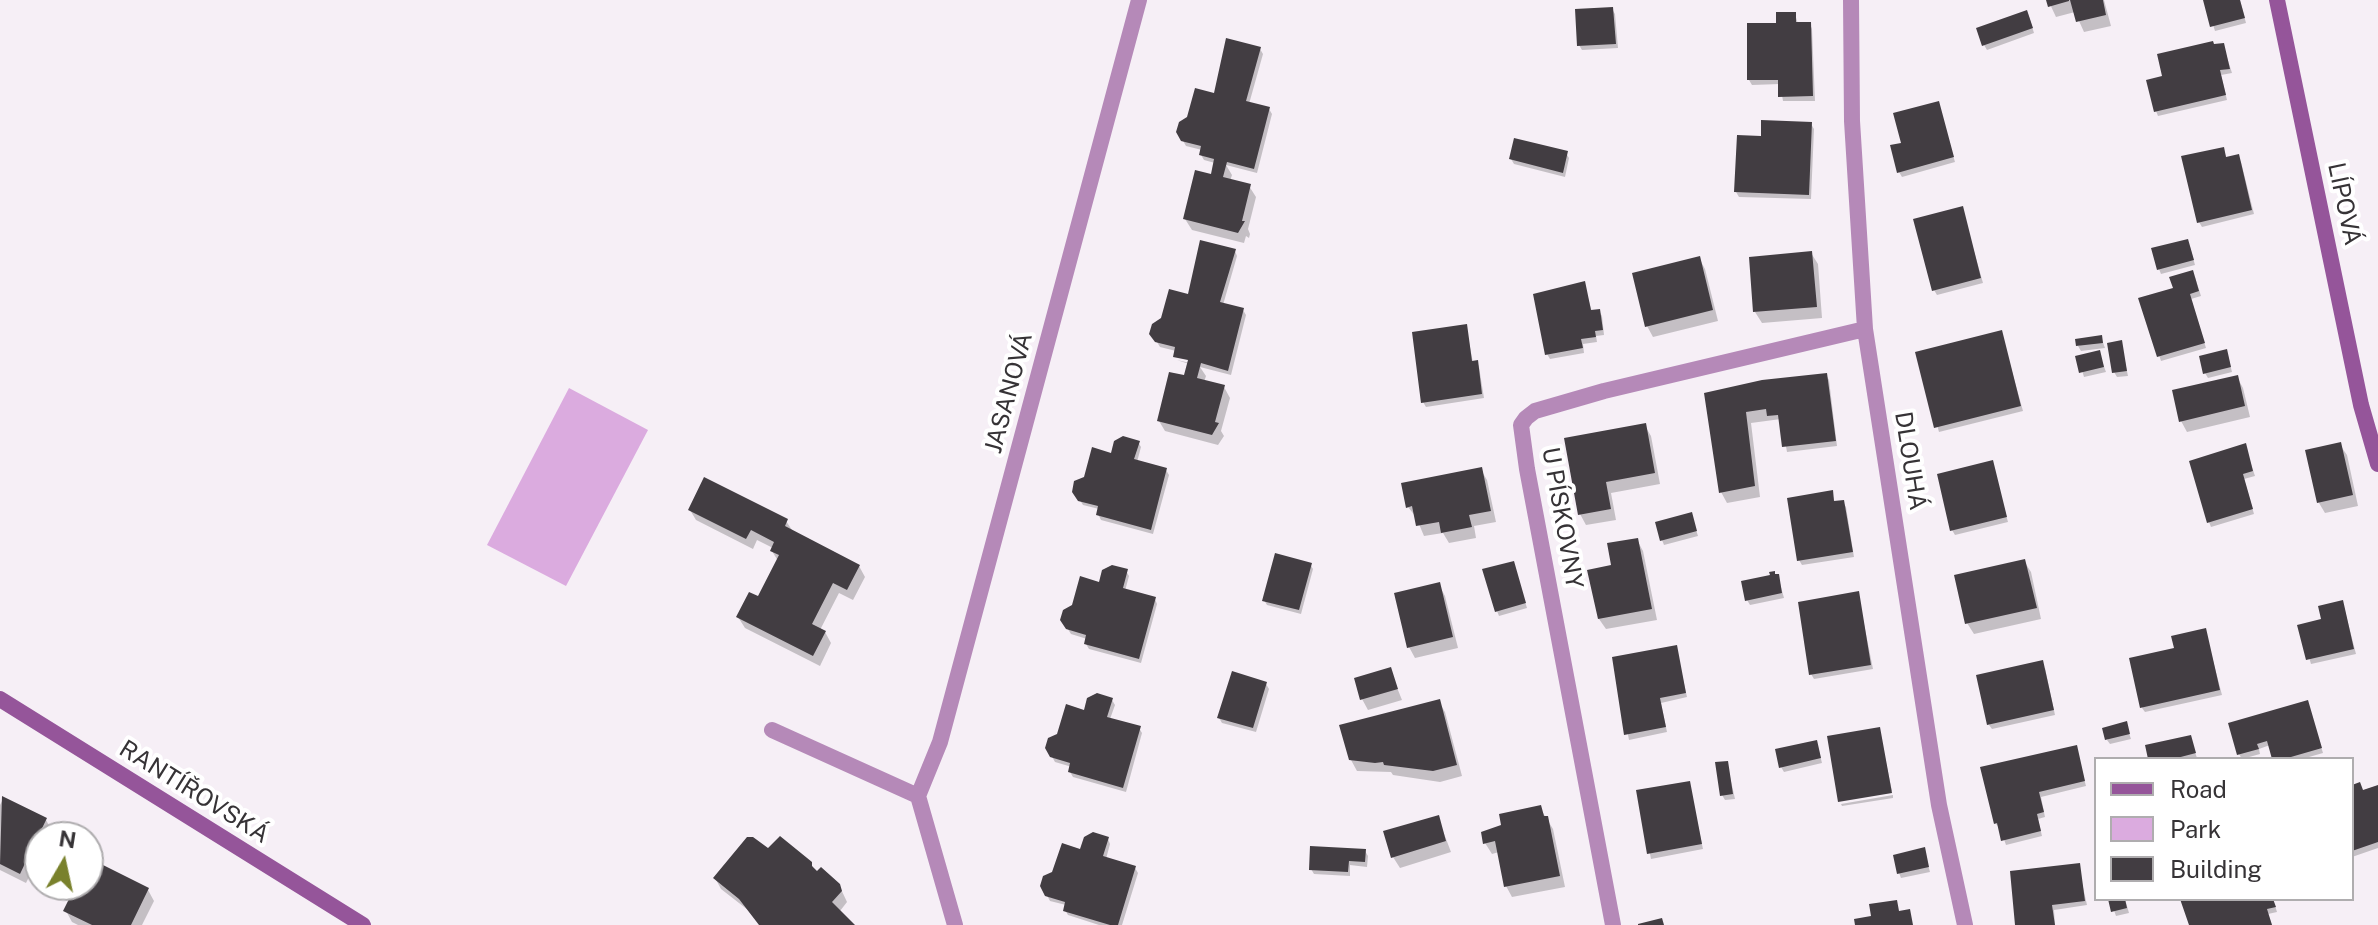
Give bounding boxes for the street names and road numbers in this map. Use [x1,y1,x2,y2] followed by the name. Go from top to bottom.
[2321,160,2367,248] street label: LÍPOVÁ
[979,330,1039,456] street label: JASANOVÁ
[1888,410,1932,512] street label: DLOUHÁ
[1535,445,1589,591] street label: U PÍSKOVNY
[114,734,274,850] street label: RANTÍŘOVSKÁ

